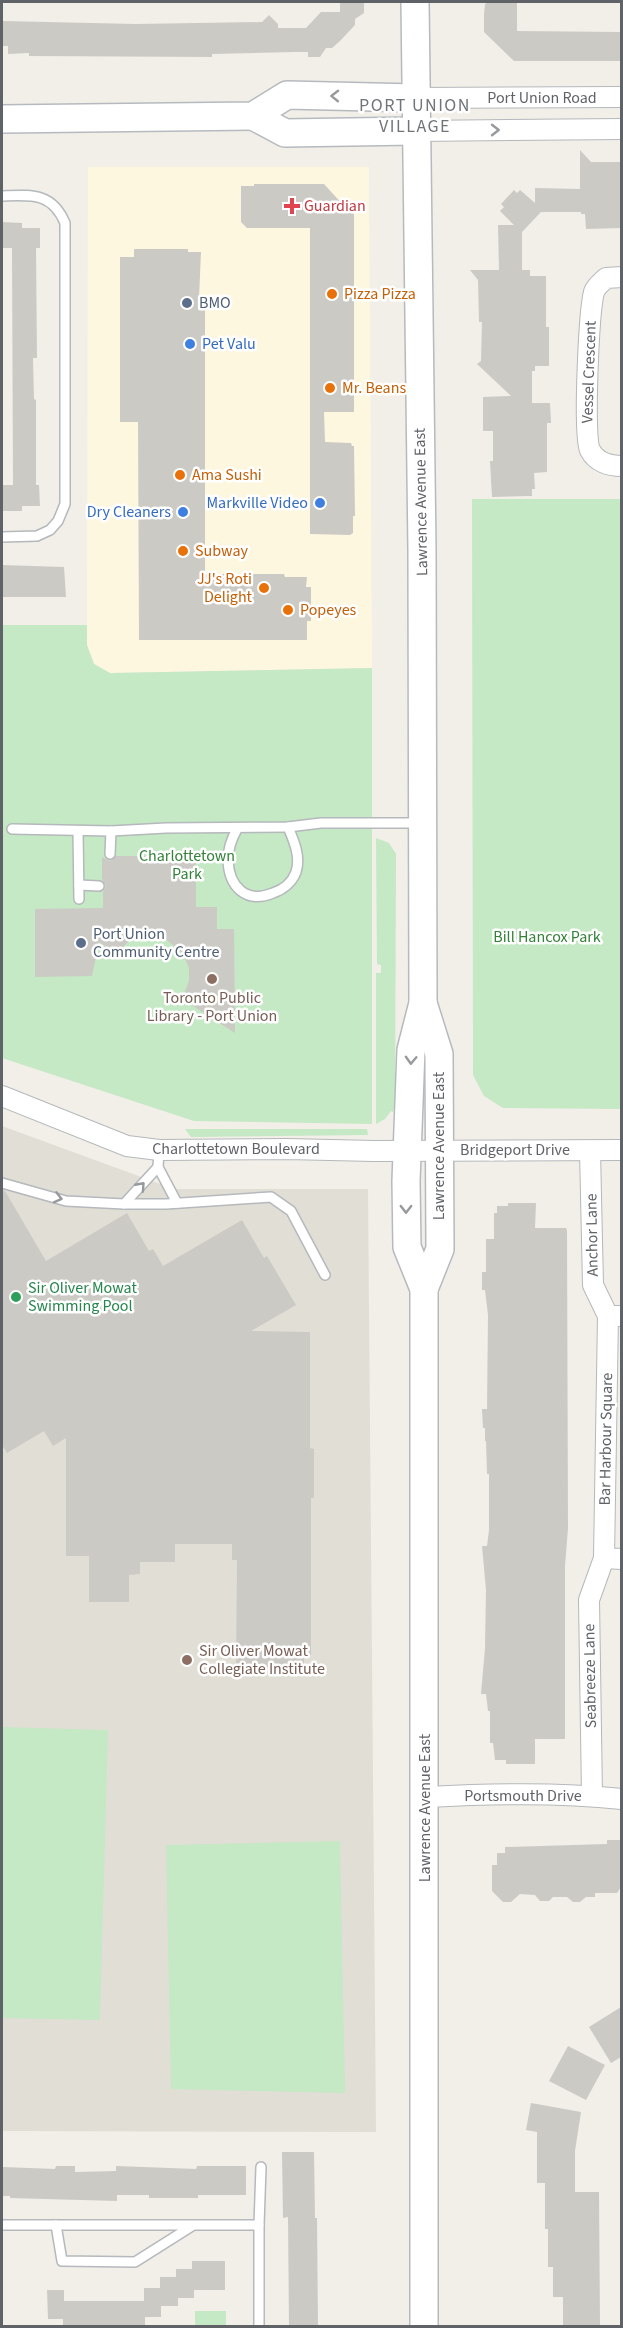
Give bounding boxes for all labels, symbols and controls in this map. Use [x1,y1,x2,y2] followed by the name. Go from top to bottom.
[487,87,597,109] street label: Port Union Road
[331,90,340,102] one-way arrow
[359,93,471,139] district label: PORT UNION VILLAGE
[490,124,499,136] one-way arrow
[304,195,366,217] place label: Guardian
[285,199,299,213] marker: Guardian
[344,283,416,305] place label: Pizza Pizza
[325,287,339,301] marker: Pizza Pizza
[199,292,231,314] place label: BMO
[180,296,194,310] marker: BMO
[576,320,602,424] street label: Vessel Crescent
[202,333,256,355] place label: Pet Valu
[183,337,197,351] marker: Pet Valu
[342,377,406,399] place label: Mr. Beans
[323,381,337,395] marker: Mr. Beans
[409,427,433,576] street label: Lawrence Avenue East
[192,464,262,486] place label: Ama Sushi
[173,468,187,482] marker: Ama Sushi
[206,492,308,514] place label: Markville Video
[313,496,327,510] marker: Markville Video
[87,501,171,523] place label: Dry Cleaners
[176,505,190,519] marker: Dry Cleaners
[195,540,248,562] place label: Subway
[176,544,190,558] marker: Subway
[197,568,253,608] place label: JJ's Roti Delight
[257,581,271,595] marker: JJ's Roti Delight
[300,599,357,621] place label: Popeyes
[281,603,295,617] marker: Popeyes
[139,845,235,885] park label: Charlottetown Park
[93,923,219,963] place label: Port Union Community Centre
[493,926,601,948] park label: Bill Hancox Park
[74,936,88,950] marker: Port Union Community Centre
[205,972,219,986] marker: Toronto Public Library - Port Union
[147,987,277,1027] place label: Toronto Public Library - Port Union
[405,1055,418,1064] one-way arrow
[428,1071,450,1220] street label: Lawrence Avenue East
[152,1138,320,1160] street label: Charlottetown Boulevard
[460,1139,570,1161] street label: Bridgeport Drive
[134,1182,145,1192] one-way arrow
[52,1191,63,1203] one-way arrow
[580,1193,604,1277] street label: Anchor Lane
[400,1205,413,1214] one-way arrow
[28,1277,137,1317] place label: Sir Oliver Mowat Swimming Pool
[9,1290,23,1304] marker: Sir Oliver Mowat Swimming Pool
[594,1372,618,1506] street label: Bar Harbour Square
[578,1623,602,1729] street label: Seabreeze Lane
[199,1640,325,1680] place label: Sir Oliver Mowat Collegiate Institute
[180,1653,194,1667] marker: Sir Oliver Mowat Collegiate Institute
[414,1733,436,1882] street label: Lawrence Avenue East
[464,1785,582,1807] street label: Portsmouth Drive

